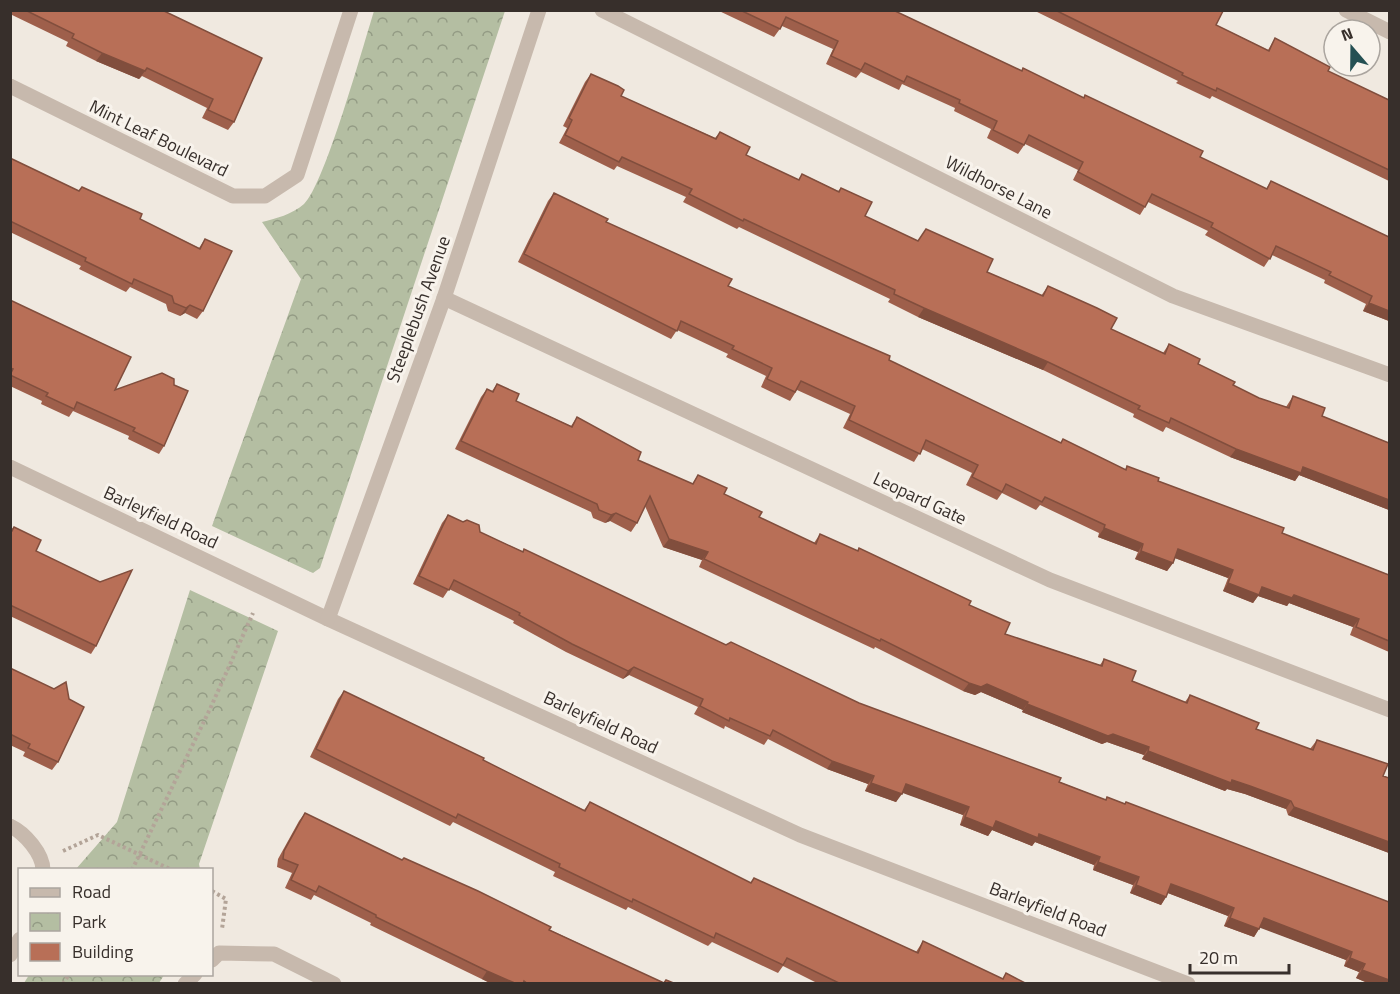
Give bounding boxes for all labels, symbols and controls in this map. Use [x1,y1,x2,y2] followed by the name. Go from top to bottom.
[1322,18,1382,78] north arrow
[1338,21,1356,47] text: N
[85,93,233,183] street label: Mint Leaf Boulevard
[941,148,1057,226] street label: Wildhorse Lane
[379,232,457,386] street label: Steeplebush Avenue
[869,465,971,531] street label: Leopard Gate
[99,479,223,555] street label: Barleyfield Road
[539,684,663,760] street label: Barleyfield Road
[18,868,213,976] legend
[985,874,1111,944] street label: Barleyfield Road
[72,878,111,905] text: Road
[72,908,107,935] text: Park
[1190,937,1289,975] scale bar
[72,938,133,965] text: Building
[1199,944,1238,971] text: 20 m

